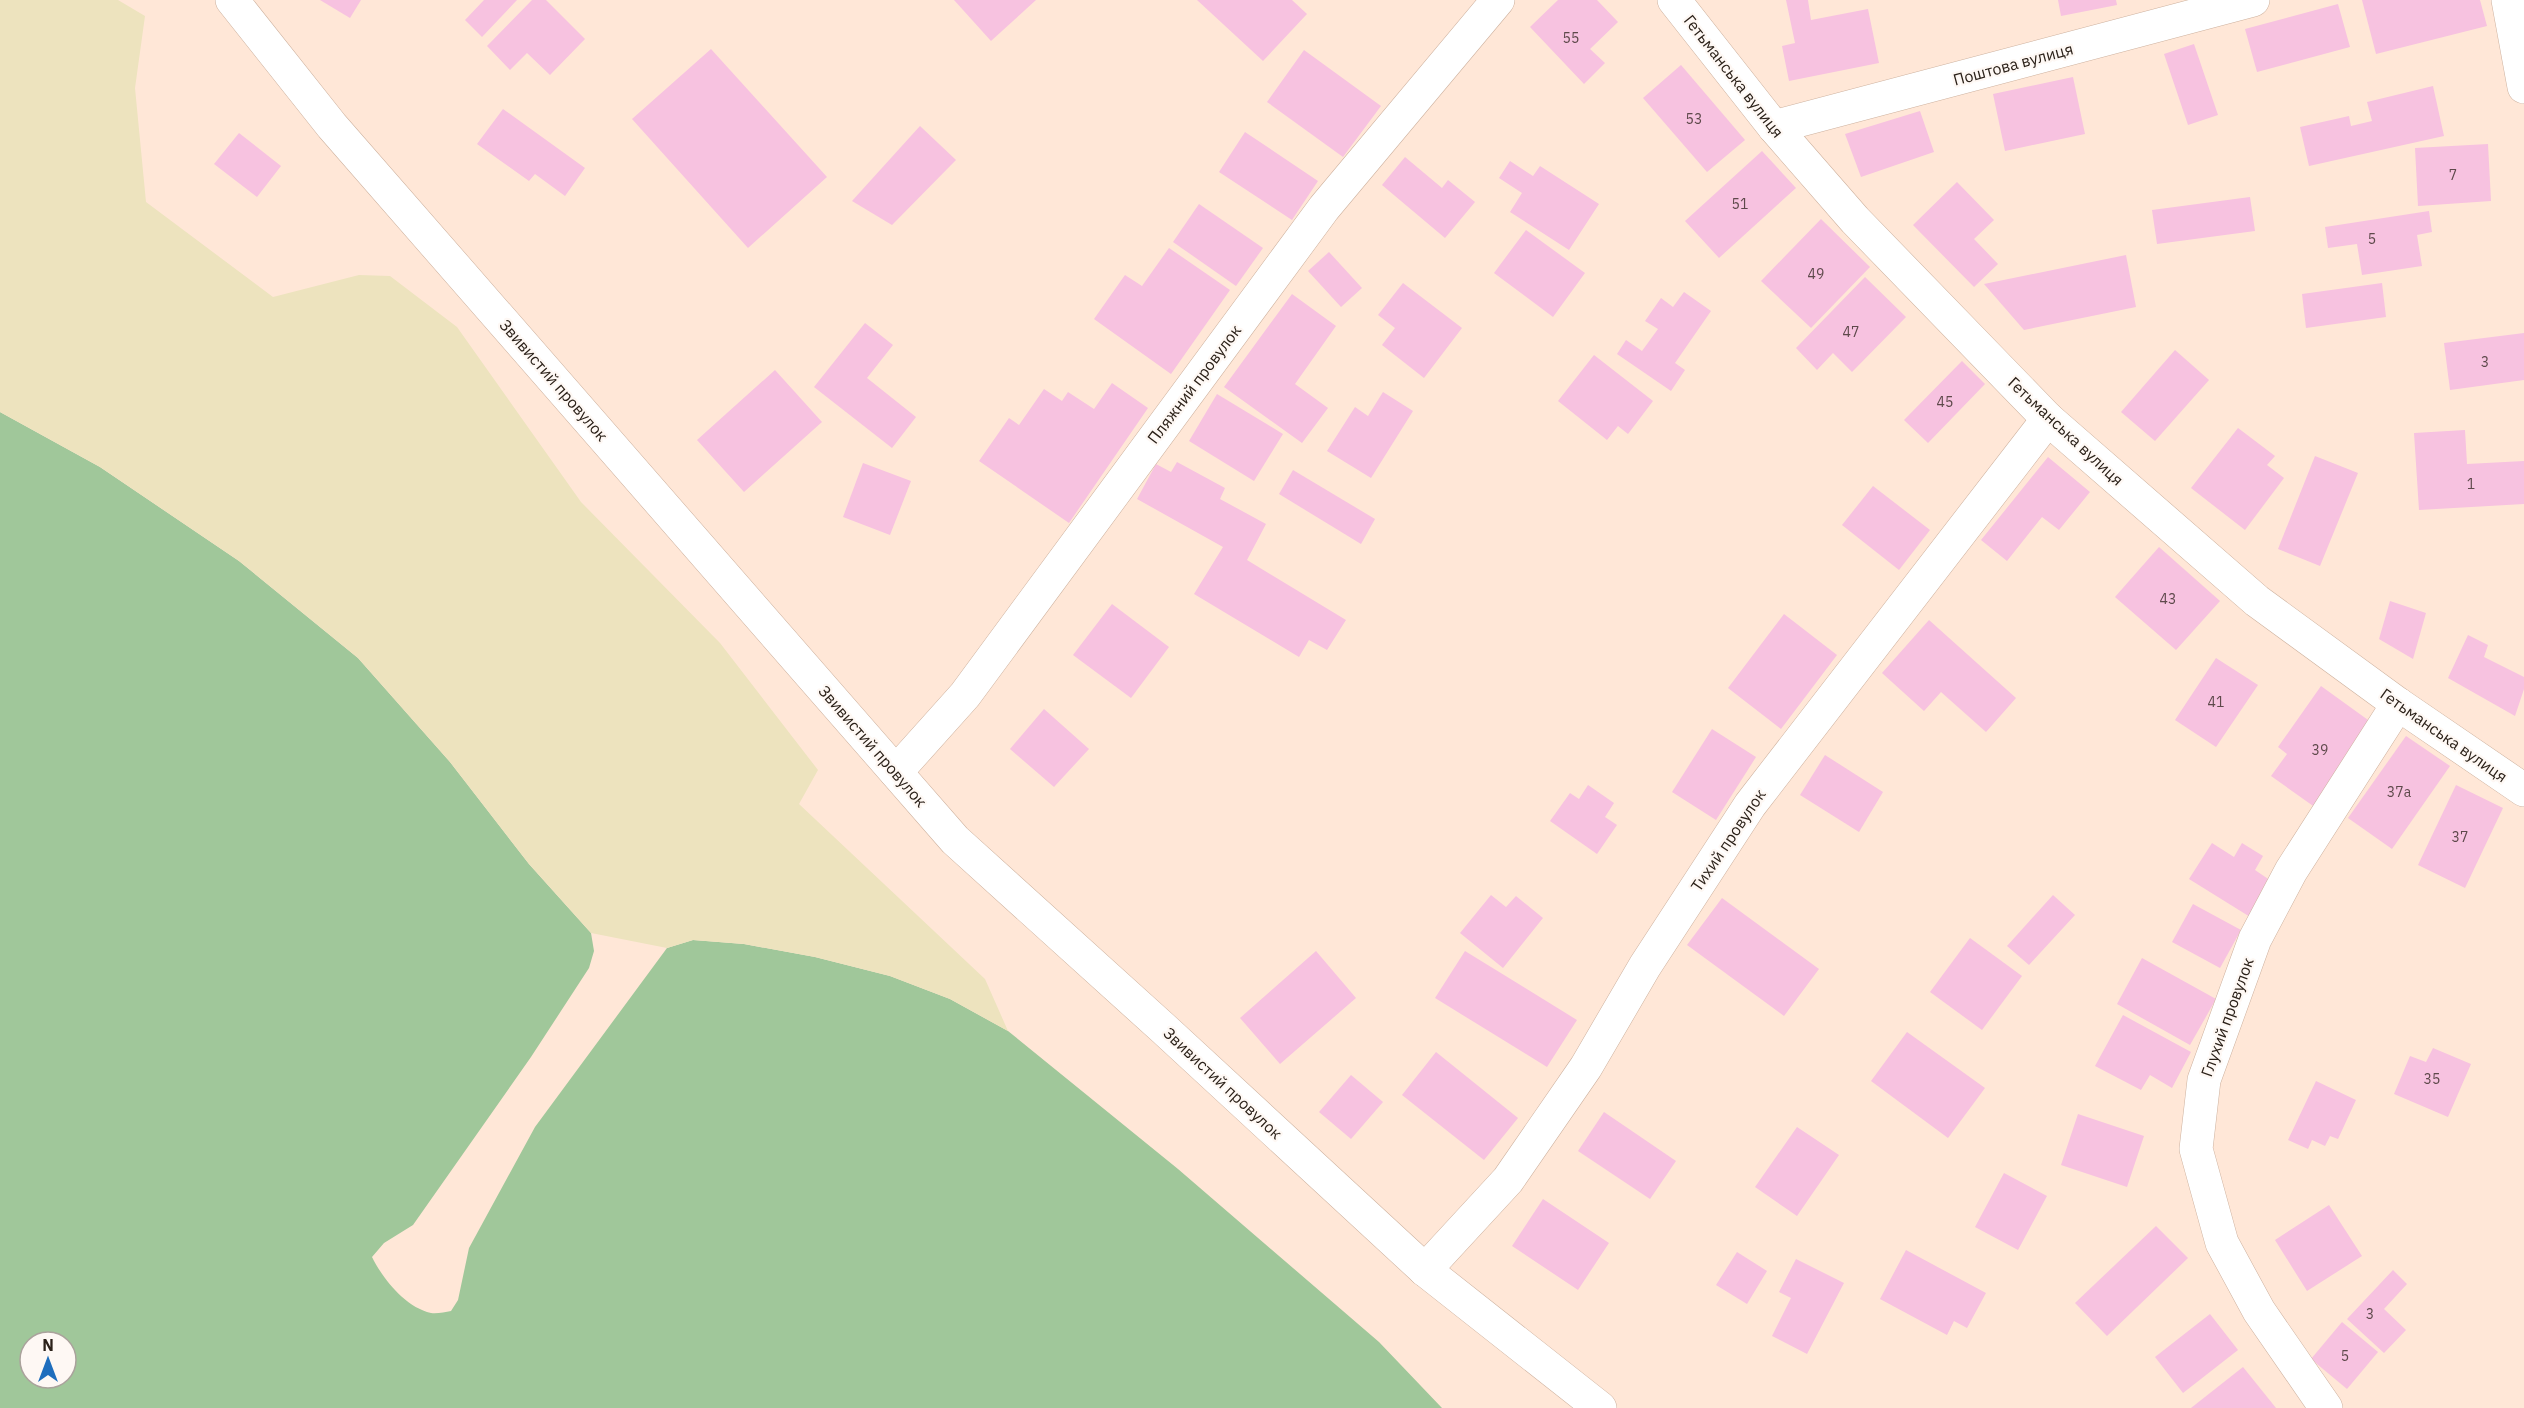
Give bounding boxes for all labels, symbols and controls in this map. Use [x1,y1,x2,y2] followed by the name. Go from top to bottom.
[1680,11,1788,141] street label: Гетьманська вулиця
[1563,29,1579,47] house number: 55
[1951,38,2075,90] street label: Поштова вулиця
[1686,110,1702,128] house number: 53
[2449,166,2457,184] house number: 7
[1732,195,1748,213] house number: 51
[2368,230,2376,248] house number: 5
[1808,265,1824,283] house number: 49
[496,315,613,445] street label: Звивистий провулок
[1143,320,1245,447] street label: Пляжний провулок
[1843,323,1859,341] house number: 47
[2481,353,2489,371] house number: 3
[2004,372,2128,490] street label: Гетьманська вулиця
[1937,393,1953,411] house number: 45
[2467,475,2475,493] house number: 1
[2160,590,2176,608] house number: 43
[815,681,932,811] street label: Звивистий провулок
[2377,684,2511,786] street label: Гетьманська вулиця
[2208,693,2224,711] house number: 41
[2312,741,2328,759] house number: 39
[2387,783,2412,801] house number: 37а
[1686,785,1770,895] street label: Тихий провулок
[2452,828,2468,846] house number: 37
[2196,955,2258,1079] street label: Глухий провулок
[1159,1023,1287,1143] street label: Звивистий провулок
[2424,1070,2440,1088] house number: 35
[2366,1305,2374,1323] house number: 3
[18,1330,78,1390] north arrow
[42,1335,54,1355] text: N
[2341,1347,2349,1365] house number: 5

